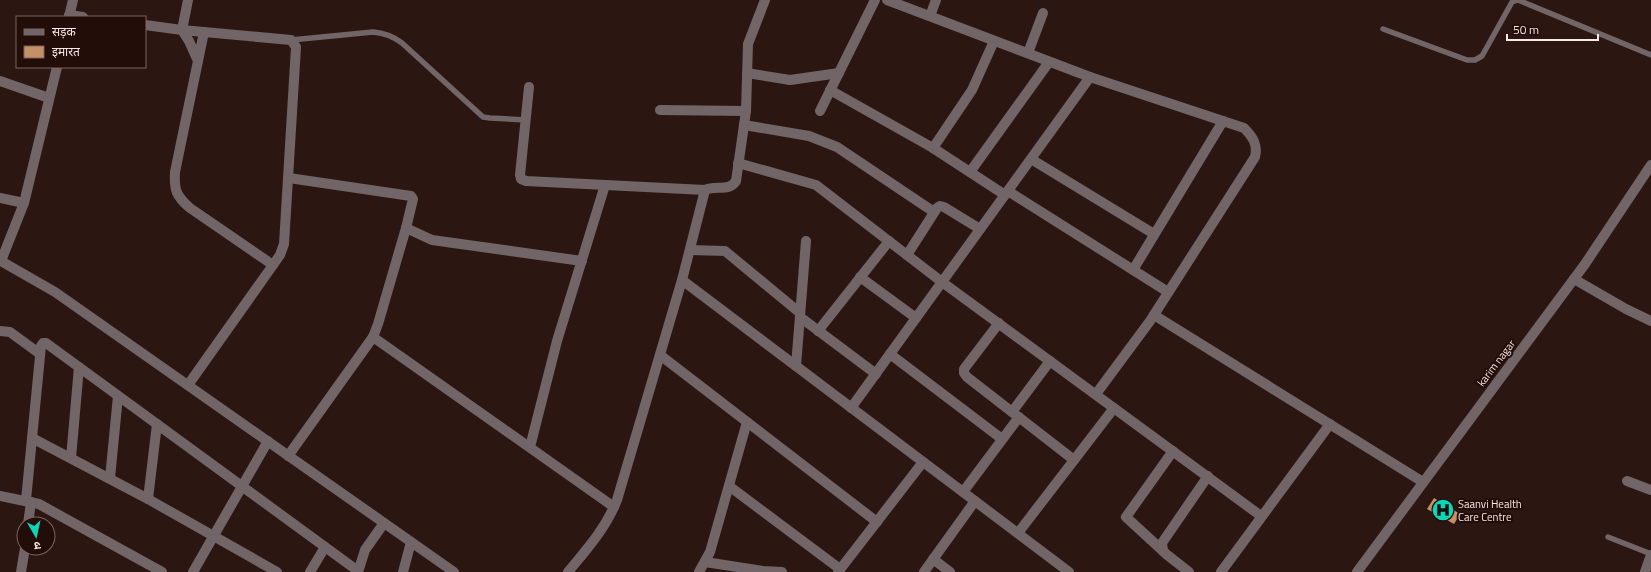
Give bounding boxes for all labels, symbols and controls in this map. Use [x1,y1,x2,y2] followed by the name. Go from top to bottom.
[16,16,146,68] legend
[1507,16,1598,42] scale bar
[1513,20,1539,39] text: 50 m
[52,22,77,41] text: सड़क
[52,42,81,61] text: इमारत
[1473,336,1519,390] street label: karim nagar
[1458,496,1522,525] place label: Saanvi Health Care Centre
[1430,497,1456,523] hospital icon: Saanvi Health Care Centre
[16,516,56,556] north arrow
[33,537,42,554] text: उ

